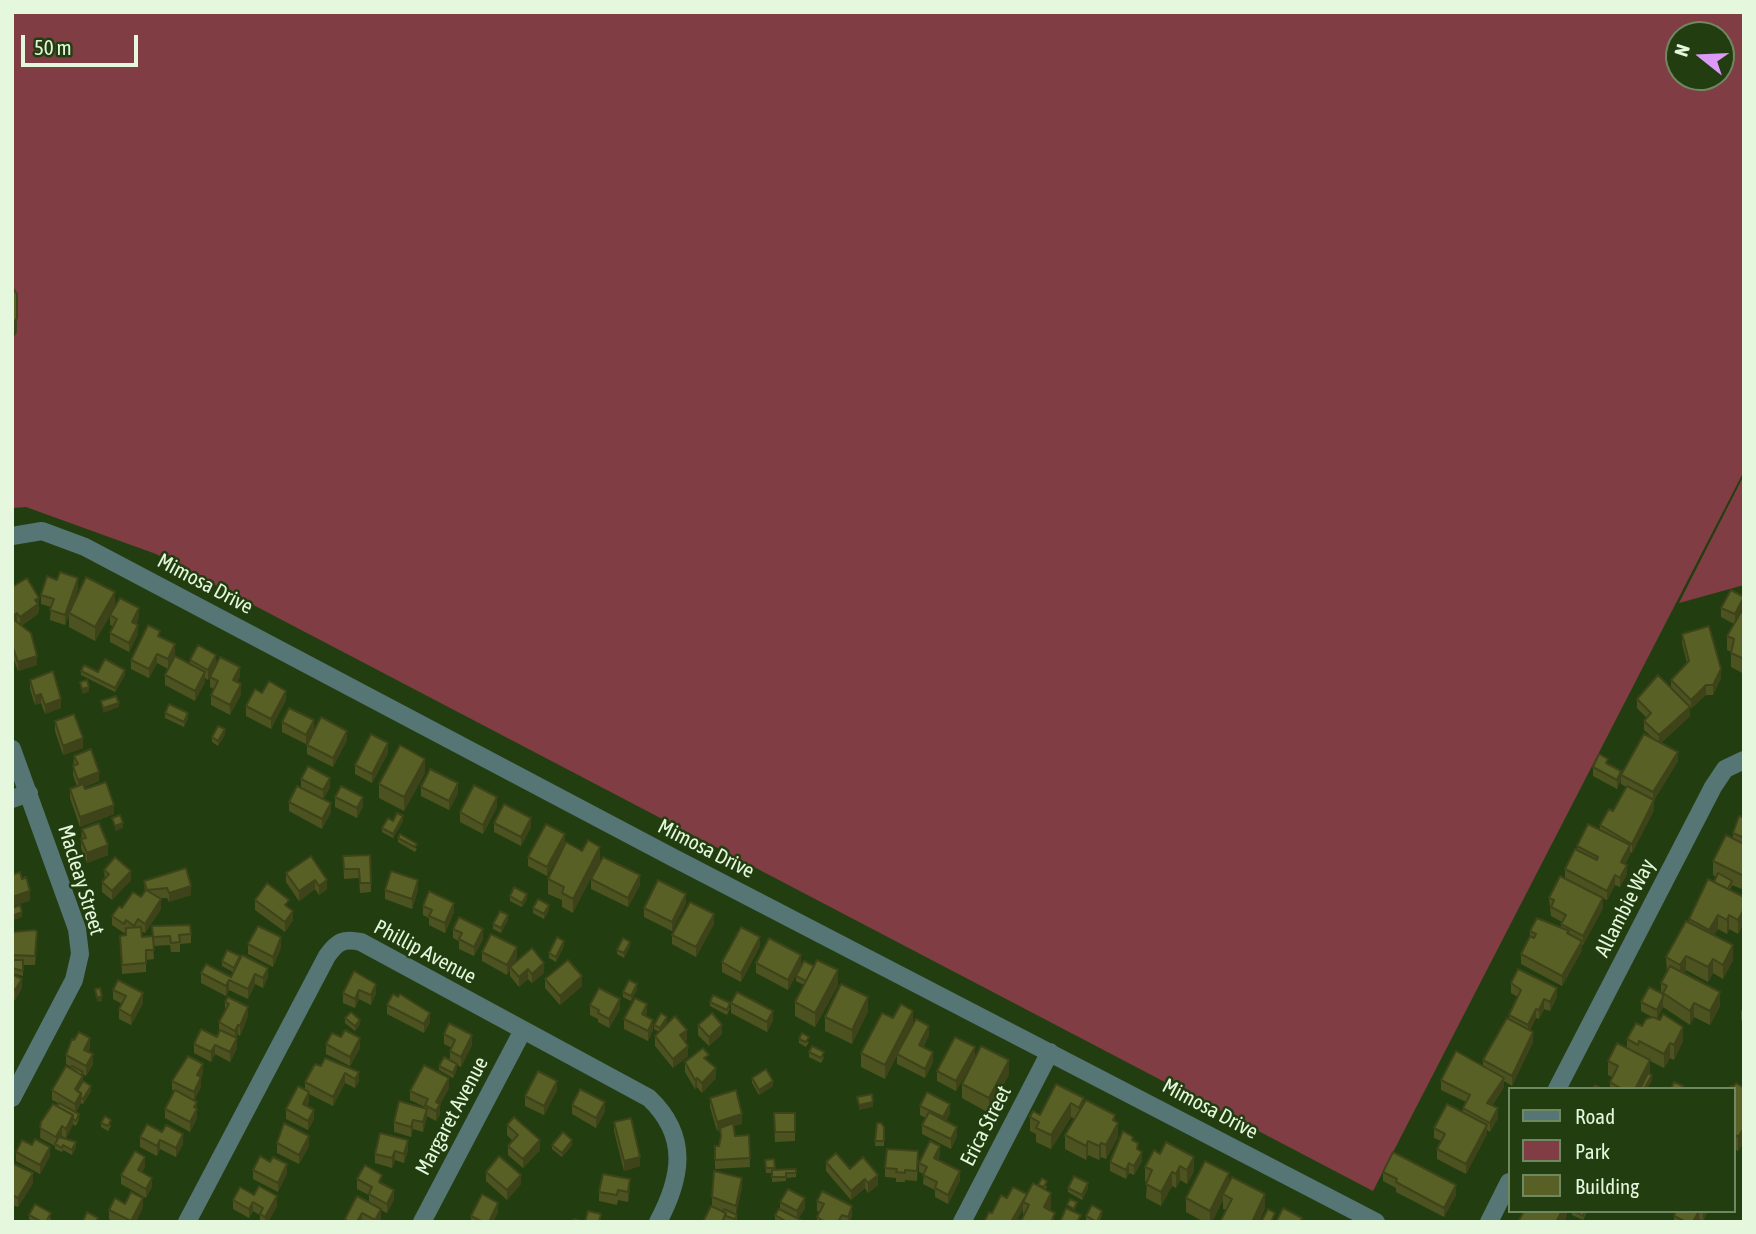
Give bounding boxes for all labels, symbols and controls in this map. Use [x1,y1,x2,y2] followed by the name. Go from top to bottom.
[24,21,142,65] scale bar
[1665,21,1735,91] north arrow
[34,35,72,59] text: 50 m
[1670,41,1694,59] text: N
[153,548,257,620] street label: Mimosa Drive
[654,814,758,884] street label: Mimosa Drive
[52,822,110,938] street label: Macleay Street
[1590,855,1660,961] street label: Allambie Way
[370,915,480,989] street label: Phillip Avenue
[410,1052,494,1180] street label: Margaret Avenue
[1158,1073,1262,1145] street label: Mimosa Drive
[955,1082,1017,1170] street label: Erica Street
[1508,1087,1735,1213] legend
[1575,1104,1615,1128] text: Road
[1575,1139,1610,1163] text: Park
[1575,1174,1639,1198] text: Building

